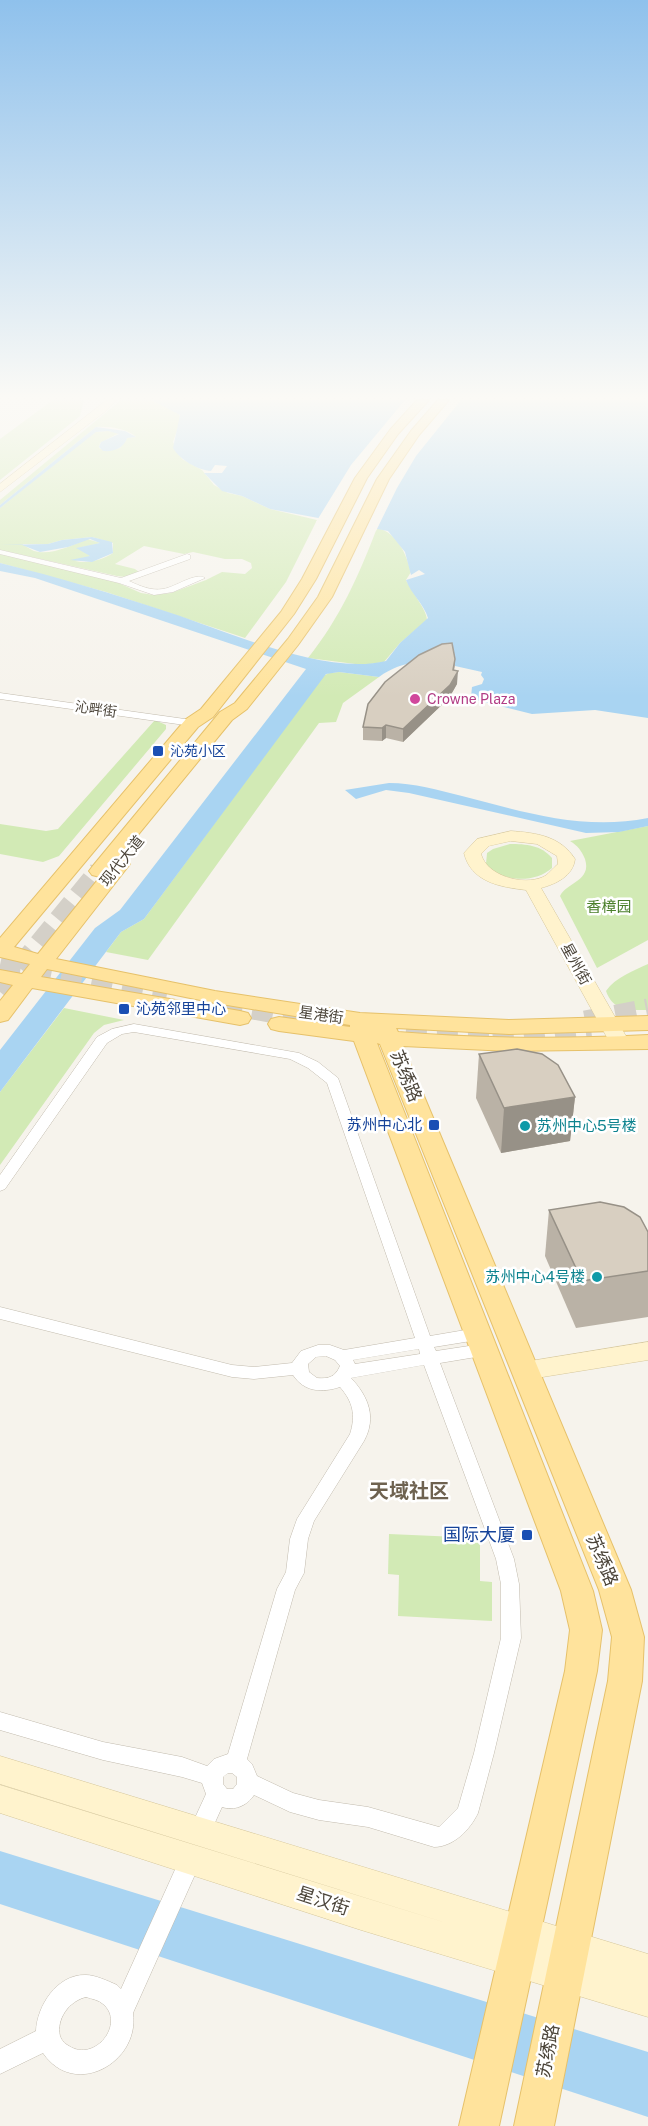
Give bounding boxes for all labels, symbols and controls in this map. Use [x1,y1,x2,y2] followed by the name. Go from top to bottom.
[427,691,515,707] place label: Crowne Plaza
[408,692,422,706] marker: Crowne Plaza
[74,698,118,720] street label: 沁畔街
[170,743,226,759] place label: 沁苑小区
[151,744,165,758] marker: 沁苑小区
[96,832,147,889] street label: 现代大道
[586,898,632,915] park label: 香樟园
[558,940,595,988] street label: 星州街
[136,1000,226,1017] place label: 沁苑邻里中心
[117,1002,131,1016] marker: 沁苑邻里中心
[298,1003,345,1026] street label: 星港街
[387,1047,426,1105] street label: 苏绣路
[347,1116,422,1133] place label: 苏州中心北
[537,1117,637,1134] place label: 苏州中心5号楼
[427,1118,441,1132] marker: 苏州中心北
[518,1119,532,1133] marker: 苏州中心5号楼
[486,1268,585,1285] place label: 苏州中心4号楼
[590,1270,604,1284] marker: 苏州中心4号楼
[369,1479,449,1503] district label: 天域社区
[443,1524,515,1545] place label: 国际大厦
[520,1528,534,1542] marker: 国际大厦
[582,1531,623,1589] street label: 苏绣路
[294,1882,352,1919] street label: 星汉街
[532,2022,563,2079] street label: 苏绣路

